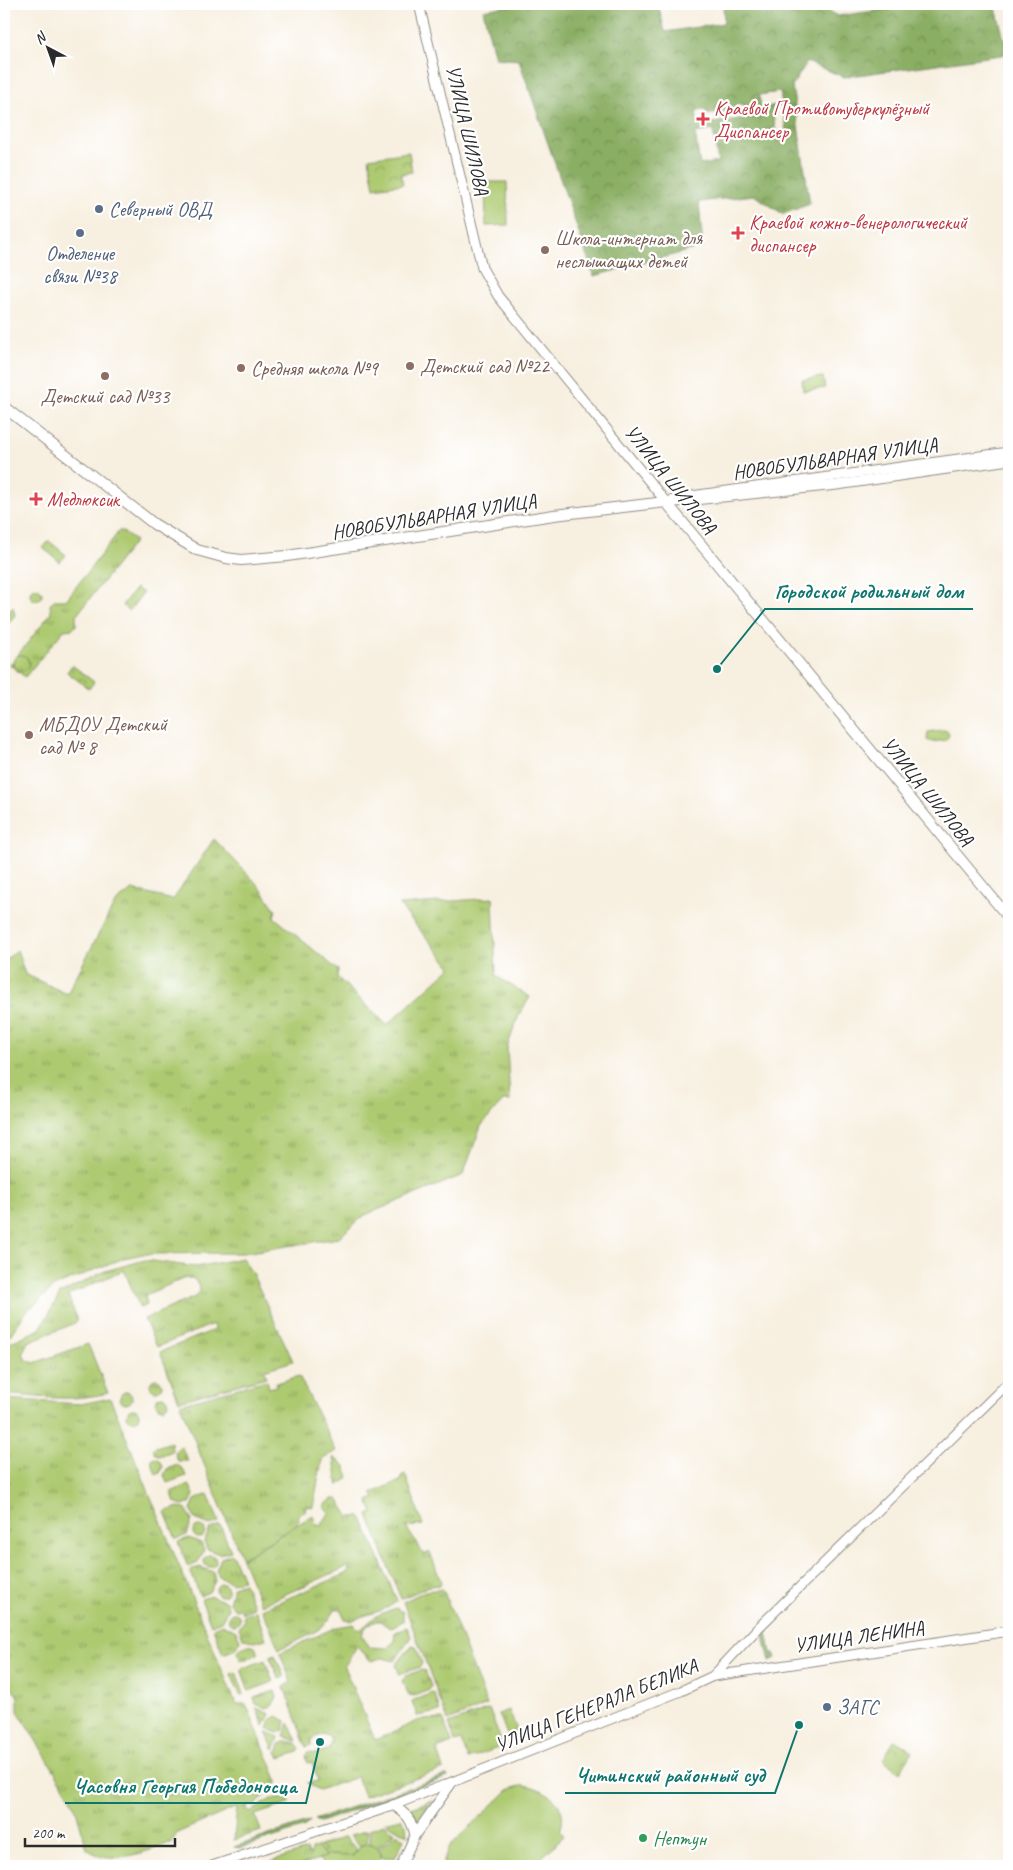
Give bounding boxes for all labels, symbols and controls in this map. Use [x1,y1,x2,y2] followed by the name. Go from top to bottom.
[22,22,72,72] north arrow
[31,28,50,48] text: N
[440,63,495,199] street label: УЛИЦА ШИЛОВА
[714,96,931,144] place label: Краевой Противотуберкулёзный Диспансер
[696,112,710,126] marker: Краевой Противотуберкулёзный Диспансер
[109,197,213,222] place label: Северный ОВД
[93,203,105,215] marker: Северный ОВД
[749,210,969,258] place label: Краевой кожно-венерологический диспансер
[555,226,703,274] place label: Школа-интернат для неслышащих детей
[731,226,745,240] marker: Краевой кожно-венерологический диспансер
[74,227,86,239] marker: Отделение связи №38
[43,241,119,289] place label: Отделение связи №38
[539,244,551,256] marker: Школа-интернат для неслышащих детей
[420,354,551,379] place label: Детский сад №22
[251,356,380,381] place label: Средняя школа №9
[404,360,416,372] marker: Детский сад №22
[235,362,247,374] marker: Средняя школа №9
[99,370,111,382] marker: Детский сад №33
[40,384,172,409] place label: Детский сад №33
[619,420,723,540] street label: УЛИЦА ШИЛОВА
[731,432,940,485] street label: НОВОБУЛЬВАРНАЯ УЛИЦА
[47,487,121,512] place label: Медлюксик
[330,488,539,545] street label: НОВОБУЛЬВАРНАЯ УЛИЦА
[29,492,43,506] marker: Медлюксик
[765,573,973,609] callout: Городской родильный дом
[775,578,965,604] text: Городской родильный дом
[39,712,169,760] place label: МБДОУ Детский сад № 8
[23,729,35,741] marker: МБДОУ Детский сад № 8
[876,732,980,852] street label: УЛИЦА ШИЛОВА
[793,1615,926,1658] street label: УЛИЦА ЛЕНИНА
[491,1653,702,1758] street label: УЛИЦА ГЕНЕРАЛА БЕЛИКА
[837,1695,880,1720] place label: ЗАГС
[821,1701,833,1713] marker: ЗАГС
[565,1757,775,1793] callout: Читинский районный суд
[575,1762,767,1788] text: Читинский районный суд
[65,1767,306,1803] callout: Часовня Георгия Победоносца
[73,1773,298,1799] text: Часовня Георгия Победоносца
[25,1815,175,1847] scale bar
[32,1824,66,1843] text: 200 m
[653,1826,708,1851] place label: Нептун
[637,1832,649,1844] marker: Нептун

